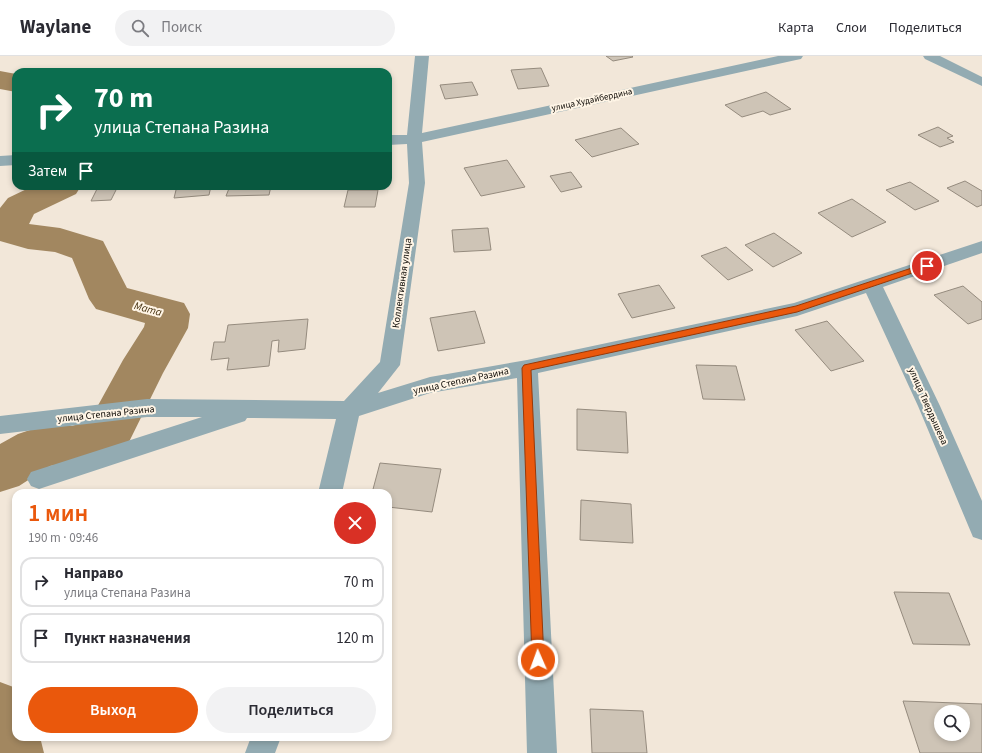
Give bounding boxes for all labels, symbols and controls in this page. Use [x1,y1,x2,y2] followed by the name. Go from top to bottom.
[115,10,395,46] search box
[20,14,91,41] text: Waylane
[129,17,151,39] icon: search
[161,17,202,38] text: Поиск
[778,18,814,38] text: Карта
[836,18,867,38] text: Слои
[889,18,962,38] text: Поделиться
[94,78,153,118] text: 70 m
[28,84,80,136] icon: right
[550,85,634,115] street label: улица Худайбердина
[94,115,269,140] text: улица Степана Разина
[75,160,97,182] icon: arrive
[28,161,67,182] text: Затем
[389,237,415,329] street label: Коллективная улица
[910,249,944,283] pin
[916,255,938,277] icon: arrive
[132,298,164,320] water label: Мата
[412,364,510,398] street label: улица Степана Разина
[905,365,951,447] street label: улица Твердышева
[57,402,155,426] street label: улица Степана Разина
[28,496,88,531] text: 1 мин
[334,502,376,544] button: close
[28,529,98,547] text: 190 m · 09:46
[64,563,123,584] text: Направо
[30,571,52,593] icon: right
[344,572,374,593] text: 70 m
[64,584,191,602] text: улица Степана Разина
[30,627,52,649] icon: arrive
[64,628,191,649] text: Пункт назначения
[336,628,374,649] text: 120 m
[517,639,559,681] position arrow
[28,687,198,733] button: Выход
[206,687,376,733] button: Поделиться
[934,705,970,741] map controls
[934,705,970,741] button: search

